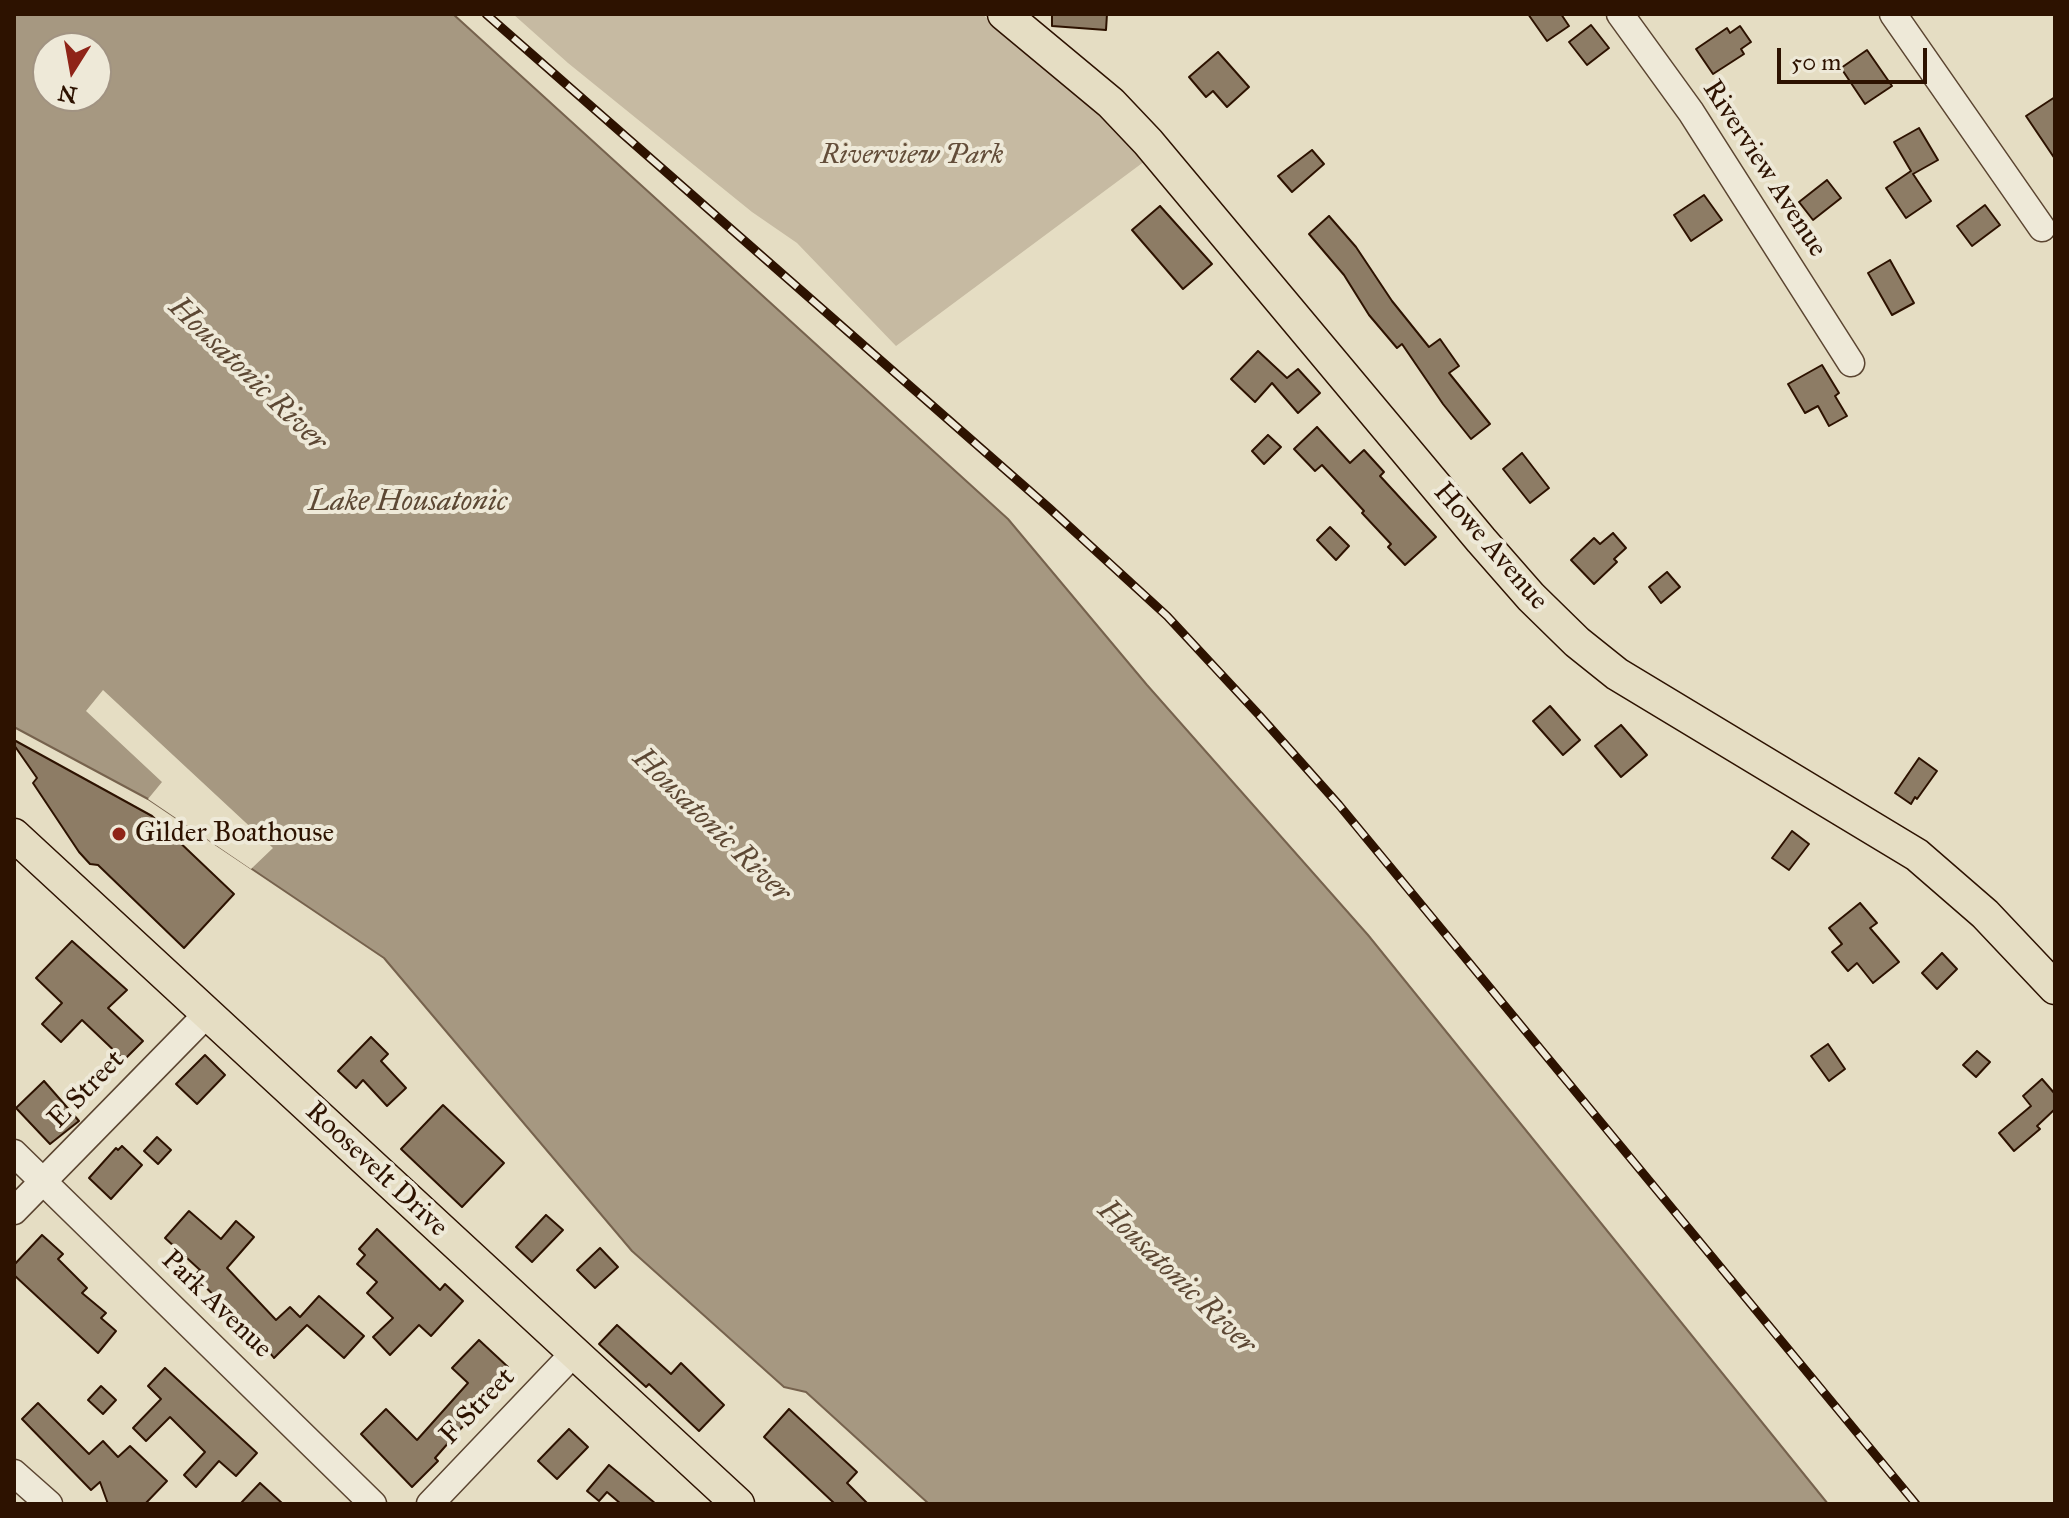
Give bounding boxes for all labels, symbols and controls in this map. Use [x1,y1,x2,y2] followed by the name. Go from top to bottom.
[32,32,112,112] north arrow
[1781,32,1931,82] scale bar
[1791,47,1841,77] text: 50 m
[1694,74,1834,264] street label: Riverview Avenue
[56,79,79,109] text: N
[821,139,1003,173] park label: Riverview Park
[160,290,334,460] water label: Housatonic River
[1426,476,1554,618] street label: Howe Avenue
[308,485,508,521] water label: Lake Housatonic
[624,741,798,911] water label: Housatonic River
[135,817,334,851] place label: Gilder Boathouse
[110,825,128,843] marker: Gilder Boathouse
[42,1044,132,1136] street label: E Street
[298,1095,454,1245] street label: Roosevelt Drive
[1089,1193,1263,1363] water label: Housatonic River
[154,1244,278,1366] street label: Park Avenue
[433,1362,523,1452] street label: F Street

